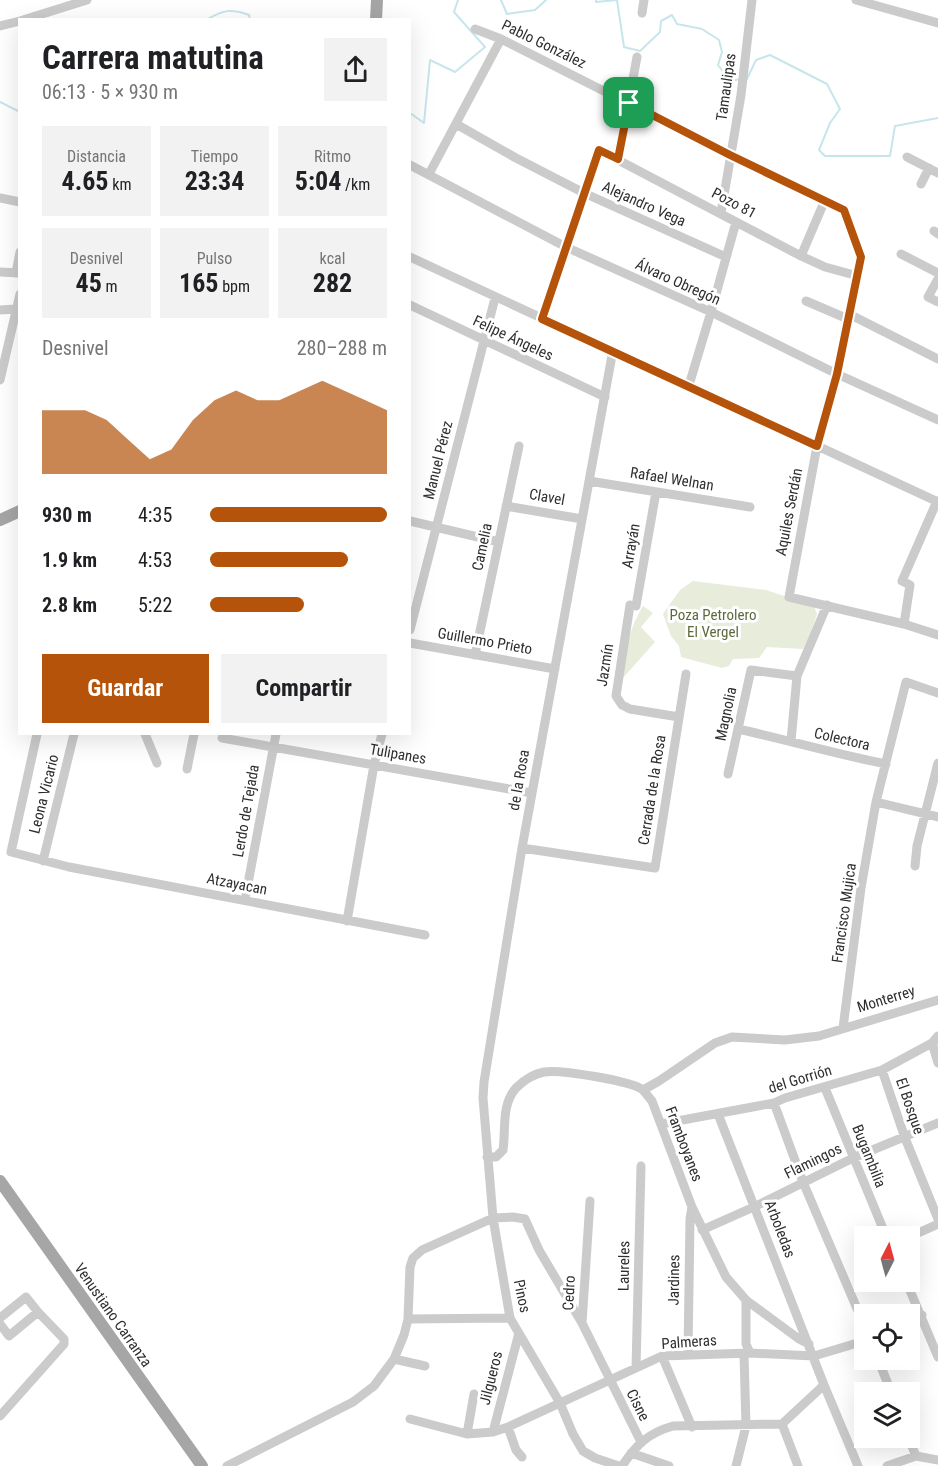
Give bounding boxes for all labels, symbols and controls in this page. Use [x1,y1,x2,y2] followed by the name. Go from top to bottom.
[499,16,589,72] street label: Pablo González
[42,38,264,77] text: Carrera matutina
[324,38,387,101] button: share
[712,52,740,122] street label: Tamaulipas
[603,77,654,128] pin
[42,80,178,104] text: 06:13 · 5 × 930 m
[612,86,645,119] icon: arrive
[67,147,126,166] text: Distancia
[191,147,238,166] text: Tiempo
[314,147,351,166] text: Ritmo
[62,166,109,196] text: 4.65
[185,166,244,196] text: 23:34
[295,166,341,196] text: 5:04
[109,175,131,194] text: km
[341,175,370,194] text: /km
[599,178,689,230] street label: Alejandro Vega
[709,184,759,222] street label: Pozo 81
[70,249,123,268] text: Desnivel
[197,249,232,268] text: Pulso
[320,249,345,268] text: kcal
[633,255,723,309] street label: Álvaro Obregón
[76,268,102,298] text: 45
[179,268,218,298] text: 165
[313,268,352,298] text: 282
[102,277,118,296] text: m
[218,277,250,296] text: bpm
[470,312,556,365] street label: Felipe Ángeles
[42,336,109,360] text: Desnivel
[297,336,387,360] text: 280–288 m
[420,419,456,501] street label: Manuel Pérez
[629,464,715,494] street label: Rafael Welnan
[772,467,806,557] street label: Aquiles Serdán
[528,485,566,509] street label: Clavel
[42,503,92,527] text: 930 m
[138,503,172,527] text: 4:35
[468,522,496,572] street label: Camelia
[618,522,644,570] street label: Arrayán
[42,548,97,572] text: 1.9 km
[138,548,172,572] text: 4:53
[42,593,97,617] text: 2.8 km
[138,593,172,617] text: 5:22
[670,606,756,641] park label: Poza Petrolero El Vergel
[436,624,534,658] street label: Guillermo Prieto
[593,642,617,688] street label: Jazmín
[42,654,209,723] button: Guardar
[221,654,387,723] button: Compartir
[712,685,740,743] street label: Magnolia
[812,724,872,754] street label: Colectora
[634,734,670,846] street label: Cerrada de la Rosa
[368,740,428,768] street label: Tulipanes
[505,748,533,812] street label: de la Rosa
[25,752,63,836] street label: Leona Vicario
[229,763,263,859] street label: Lerdo de Tejada
[828,862,860,964] street label: Francisco Mujica
[205,869,269,899] street label: Atzayacan
[855,982,917,1016] street label: Monterrey
[766,1061,834,1097] street label: del Gorrión
[892,1075,928,1137] street label: El Bosque
[661,1104,707,1184] street label: Framboyanes
[848,1122,890,1190] street label: Bugambilia
[781,1139,845,1183] street label: Flamingos
[761,1198,799,1260] street label: Arboledas
[854,1226,920,1292] north arrow
[854,1226,920,1448] map controls
[615,1241,633,1291] street label: Laureles
[665,1254,683,1306] street label: Jardines
[70,1260,156,1370] street label: Venustiano Carranza
[559,1275,579,1311] street label: Cedro
[510,1278,534,1314] street label: Pinos
[854,1304,920,1370] button: locate
[661,1331,717,1353] street label: Palmeras
[476,1349,506,1407] street label: Jilgueros
[854,1382,920,1448] button: layers
[622,1386,654,1424] street label: Cisne

